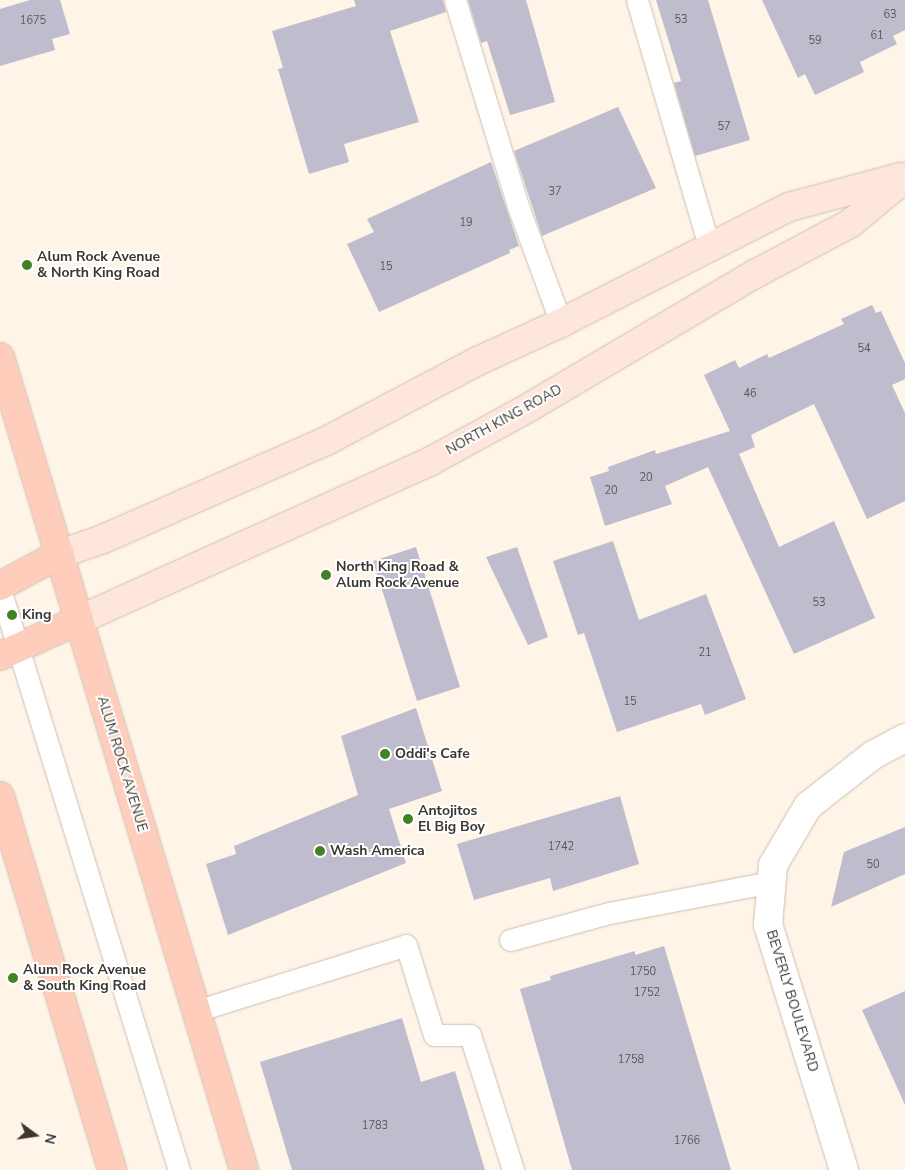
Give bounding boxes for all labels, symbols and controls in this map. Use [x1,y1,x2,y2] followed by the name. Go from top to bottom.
[883,8,897,22] house number: 63
[674,13,688,27] house number: 53
[20,14,46,28] house number: 1675
[870,29,884,43] house number: 61
[808,34,822,48] house number: 59
[717,120,731,134] house number: 57
[548,185,562,199] house number: 37
[459,216,473,230] house number: 19
[37,249,160,282] place label: Alum Rock Avenue & North King Road
[21,259,33,271] marker: Alum Rock Avenue & North King Road
[379,260,393,274] house number: 15
[857,342,871,356] house number: 54
[443,381,565,459] street label: NORTH KING ROAD
[743,387,757,401] house number: 46
[639,471,653,485] house number: 20
[604,484,618,498] house number: 20
[336,559,459,592] place label: North King Road & Alum Rock Avenue
[320,569,332,581] marker: North King Road & Alum Rock Avenue
[812,596,826,610] house number: 53
[22,607,52,623] place label: King
[6,609,18,621] marker: King
[698,646,712,660] house number: 21
[93,694,151,834] street label: ALUM ROCK AVENUE
[623,695,637,709] house number: 15
[395,746,470,762] place label: Oddi's Cafe
[379,748,391,760] marker: Oddi's Cafe
[418,803,485,836] place label: Antojitos El Big Boy
[402,813,414,825] marker: Antojitos El Big Boy
[548,840,574,854] house number: 1742
[330,843,425,859] place label: Wash America
[314,845,326,857] marker: Wash America
[866,858,880,872] house number: 50
[762,928,822,1074] street label: BEVERLY BOULEVARD
[23,962,146,994] place label: Alum Rock Avenue & South King Road
[630,965,656,979] house number: 1750
[7,972,19,984] marker: Alum Rock Avenue & South King Road
[634,986,660,1000] house number: 1752
[618,1053,644,1067] house number: 1758
[10,1110,60,1160] north arrow
[362,1119,388,1133] house number: 1783
[40,1131,61,1146] text: N
[674,1134,700,1148] house number: 1766

